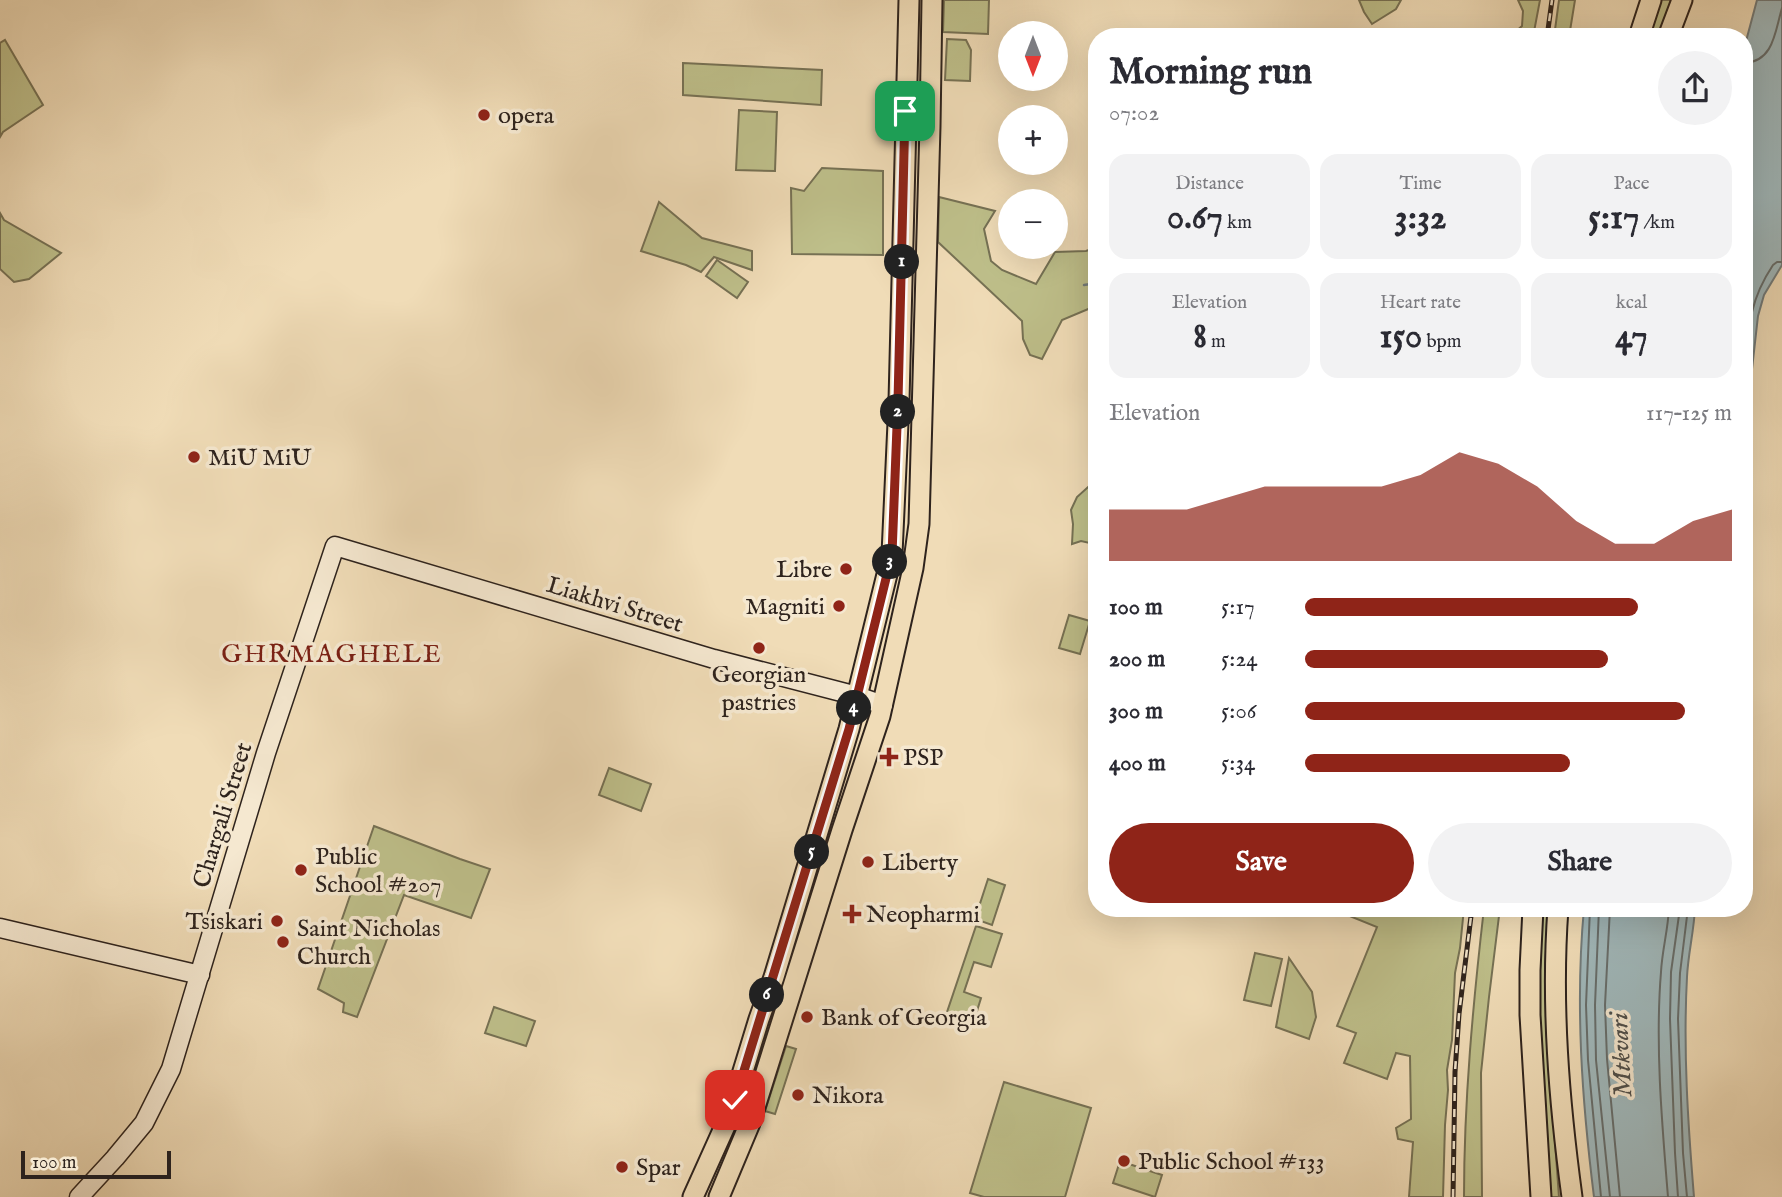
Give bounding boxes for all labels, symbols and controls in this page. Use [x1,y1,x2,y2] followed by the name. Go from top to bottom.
[998,21,1068,91] north arrow
[998,21,1068,259] map controls
[1109,49,1312,97] text: Morning run
[1658,51,1732,125] button: share
[875,81,935,141] pin
[886,92,924,130] icon: arrive
[1109,99,1159,128] text: 07:02
[498,101,555,132] place label: opera
[998,105,1068,175] button: +
[476,107,492,123] marker: opera
[1175,172,1244,196] text: Distance
[1399,172,1442,196] text: Time
[1614,172,1649,196] text: Pace
[998,189,1068,259] button: −
[1167,196,1223,241] text: 0.67
[1395,196,1446,241] text: 3:32
[1588,196,1639,241] text: 5:17
[1223,211,1252,235] text: km
[1639,211,1675,235] text: /km
[884,244,920,280] pin: 1
[898,249,905,273] text: 1
[1172,291,1247,315] text: Elevation
[1380,291,1461,315] text: Heart rate
[1616,291,1647,315] text: kcal
[1193,315,1207,360] text: 8
[1379,315,1422,360] text: 150
[1615,315,1648,360] text: 47
[1207,330,1226,354] text: m
[1422,330,1462,354] text: bpm
[880,394,916,430] pin: 2
[893,399,902,423] text: 2
[1109,399,1200,428] text: Elevation
[1646,399,1732,428] text: 117–125 m
[208,443,312,474] place label: MiU MiU
[186,449,202,465] marker: MiU MiU
[872,544,908,580] pin: 3
[886,549,893,573] text: 3
[776,555,832,586] place label: Libre
[838,561,854,577] marker: Libre
[543,570,687,641] street label: Liakhvi Street
[745,592,825,623] place label: Magniti
[1109,593,1163,622] text: 100 m
[1221,593,1255,622] text: 5:17
[831,598,847,614] marker: Magniti
[221,638,443,671] district label: GHRMAGHELE
[751,640,767,656] marker: Georgian pastries
[1109,645,1165,674] text: 200 m
[1221,645,1257,674] text: 5:24
[712,660,806,719] place label: Georgian pastries
[836,690,872,726] pin: 4
[849,695,858,719] text: 4
[1109,697,1163,726] text: 300 m
[1221,697,1256,726] text: 5:06
[187,739,260,892] street label: Chargali Street
[903,743,943,774] place label: PSP
[881,749,897,765] marker: PSP
[1109,749,1166,778] text: 400 m
[1221,749,1255,778] text: 5:34
[1109,823,1414,903] button: Save
[1428,823,1732,903] button: Share
[794,834,830,870] pin: 5
[808,839,815,863] text: 5
[315,842,441,901] place label: Public School #207
[882,848,958,879] place label: Liberty
[860,854,876,870] marker: Liberty
[293,862,309,878] marker: Public School #207
[866,900,980,931] place label: Neopharmi
[844,906,860,922] marker: Neopharmi
[186,907,263,938] place label: Tsiskari
[269,913,285,929] marker: Tsiskari
[297,914,440,973] place label: Saint Nicholas Church
[275,934,291,950] marker: Saint Nicholas Church
[750,978,784,1012] pin: 6
[762,982,771,1006] text: 6
[821,1003,987,1034] place label: Bank of Georgia
[799,1009,815,1025] marker: Bank of Georgia
[1603,1010,1640,1098] water label: Mtkvari
[705,1070,765,1130] pin
[716,1081,754,1119] icon: check
[812,1081,884,1112] place label: Nikora
[790,1087,806,1103] marker: Nikora
[1138,1147,1325,1178] place label: Public School #133
[21,1148,172,1180] scale bar
[32,1151,76,1175] text: 100 m
[636,1153,681,1184] place label: Spar
[1116,1153,1132,1169] marker: Public School #133
[614,1159,630,1175] marker: Spar

